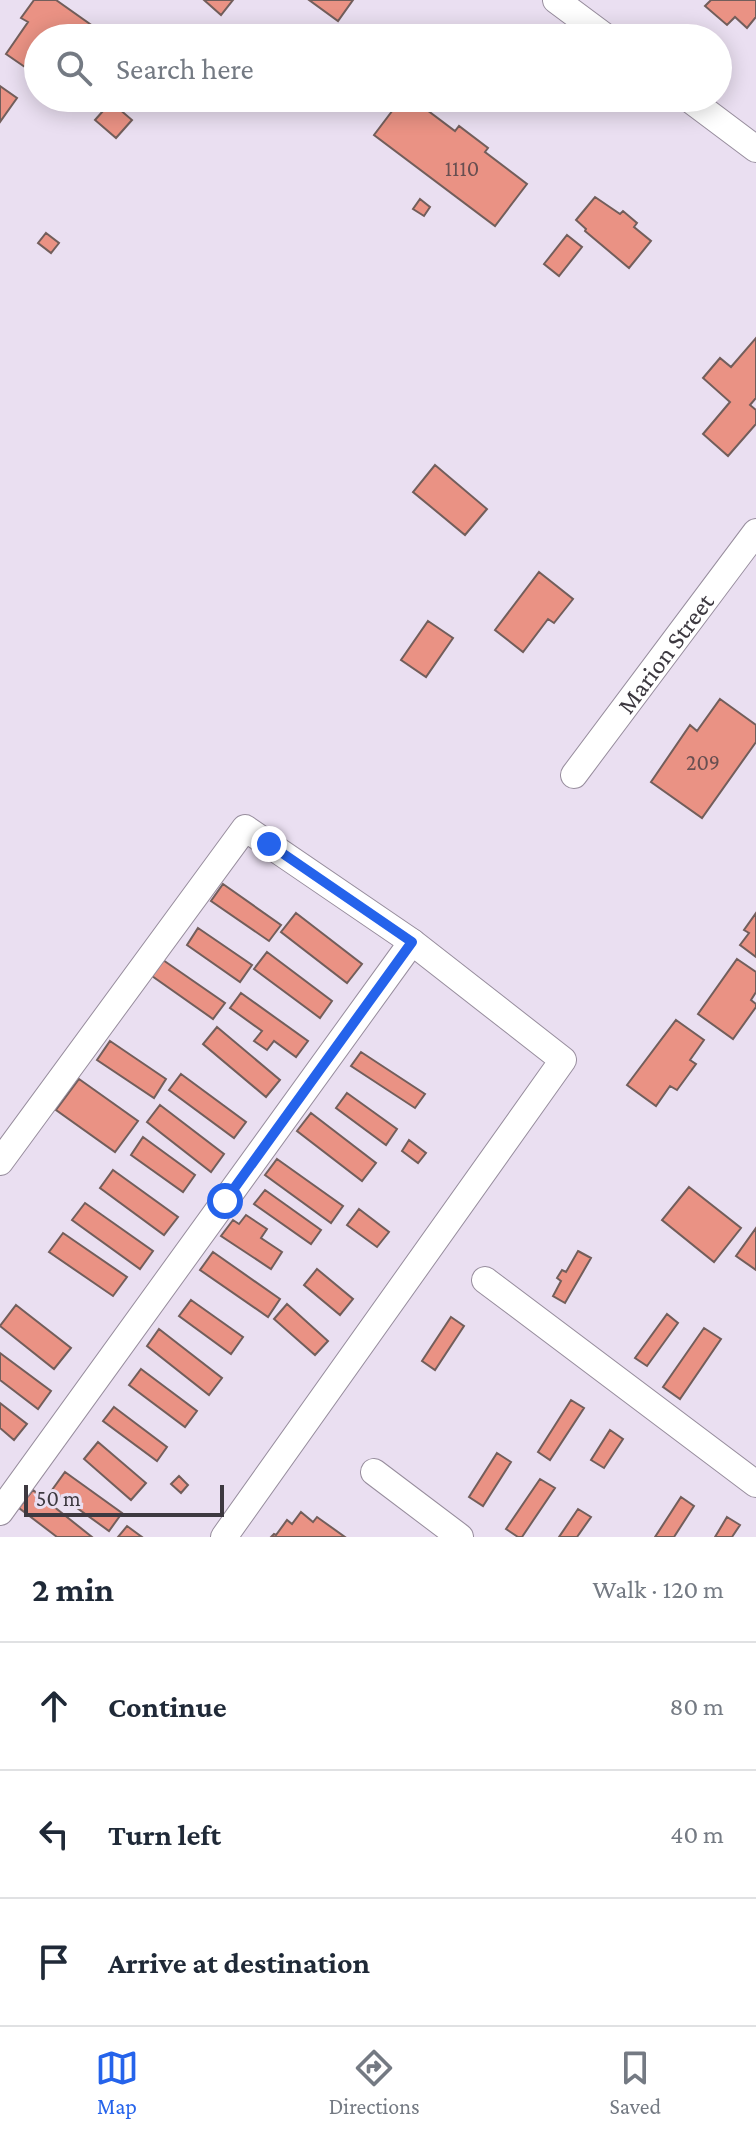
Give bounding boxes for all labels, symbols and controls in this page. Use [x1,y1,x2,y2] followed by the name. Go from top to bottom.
[24,24,732,112] search box
[52,46,96,90] icon: search
[116,52,254,85] text: Search here
[445,156,479,181] house number: 1110
[611,587,720,719] street label: Marion Street
[686,750,720,775] house number: 209
[251,826,287,862] route end
[207,1183,243,1219] route start
[24,1481,224,1517] scale bar
[36,1486,81,1511] text: 50 m
[32,1571,114,1608] text: 2 min
[593,1575,724,1604] text: Walk · 120 m
[32,1684,76,1728] icon: ahead
[108,1690,227,1723] text: Continue
[670,1692,724,1721] text: 80 m
[32,1812,76,1856] icon: left
[108,1818,221,1851] text: Turn left
[670,1820,724,1849] text: 40 m
[32,1940,76,1984] icon: arrive
[108,1946,370,1979] text: Arrive at destination
[95,2046,139,2119] tab: Map
[329,2046,420,2119] tab: Directions
[610,2046,661,2119] tab: Saved

